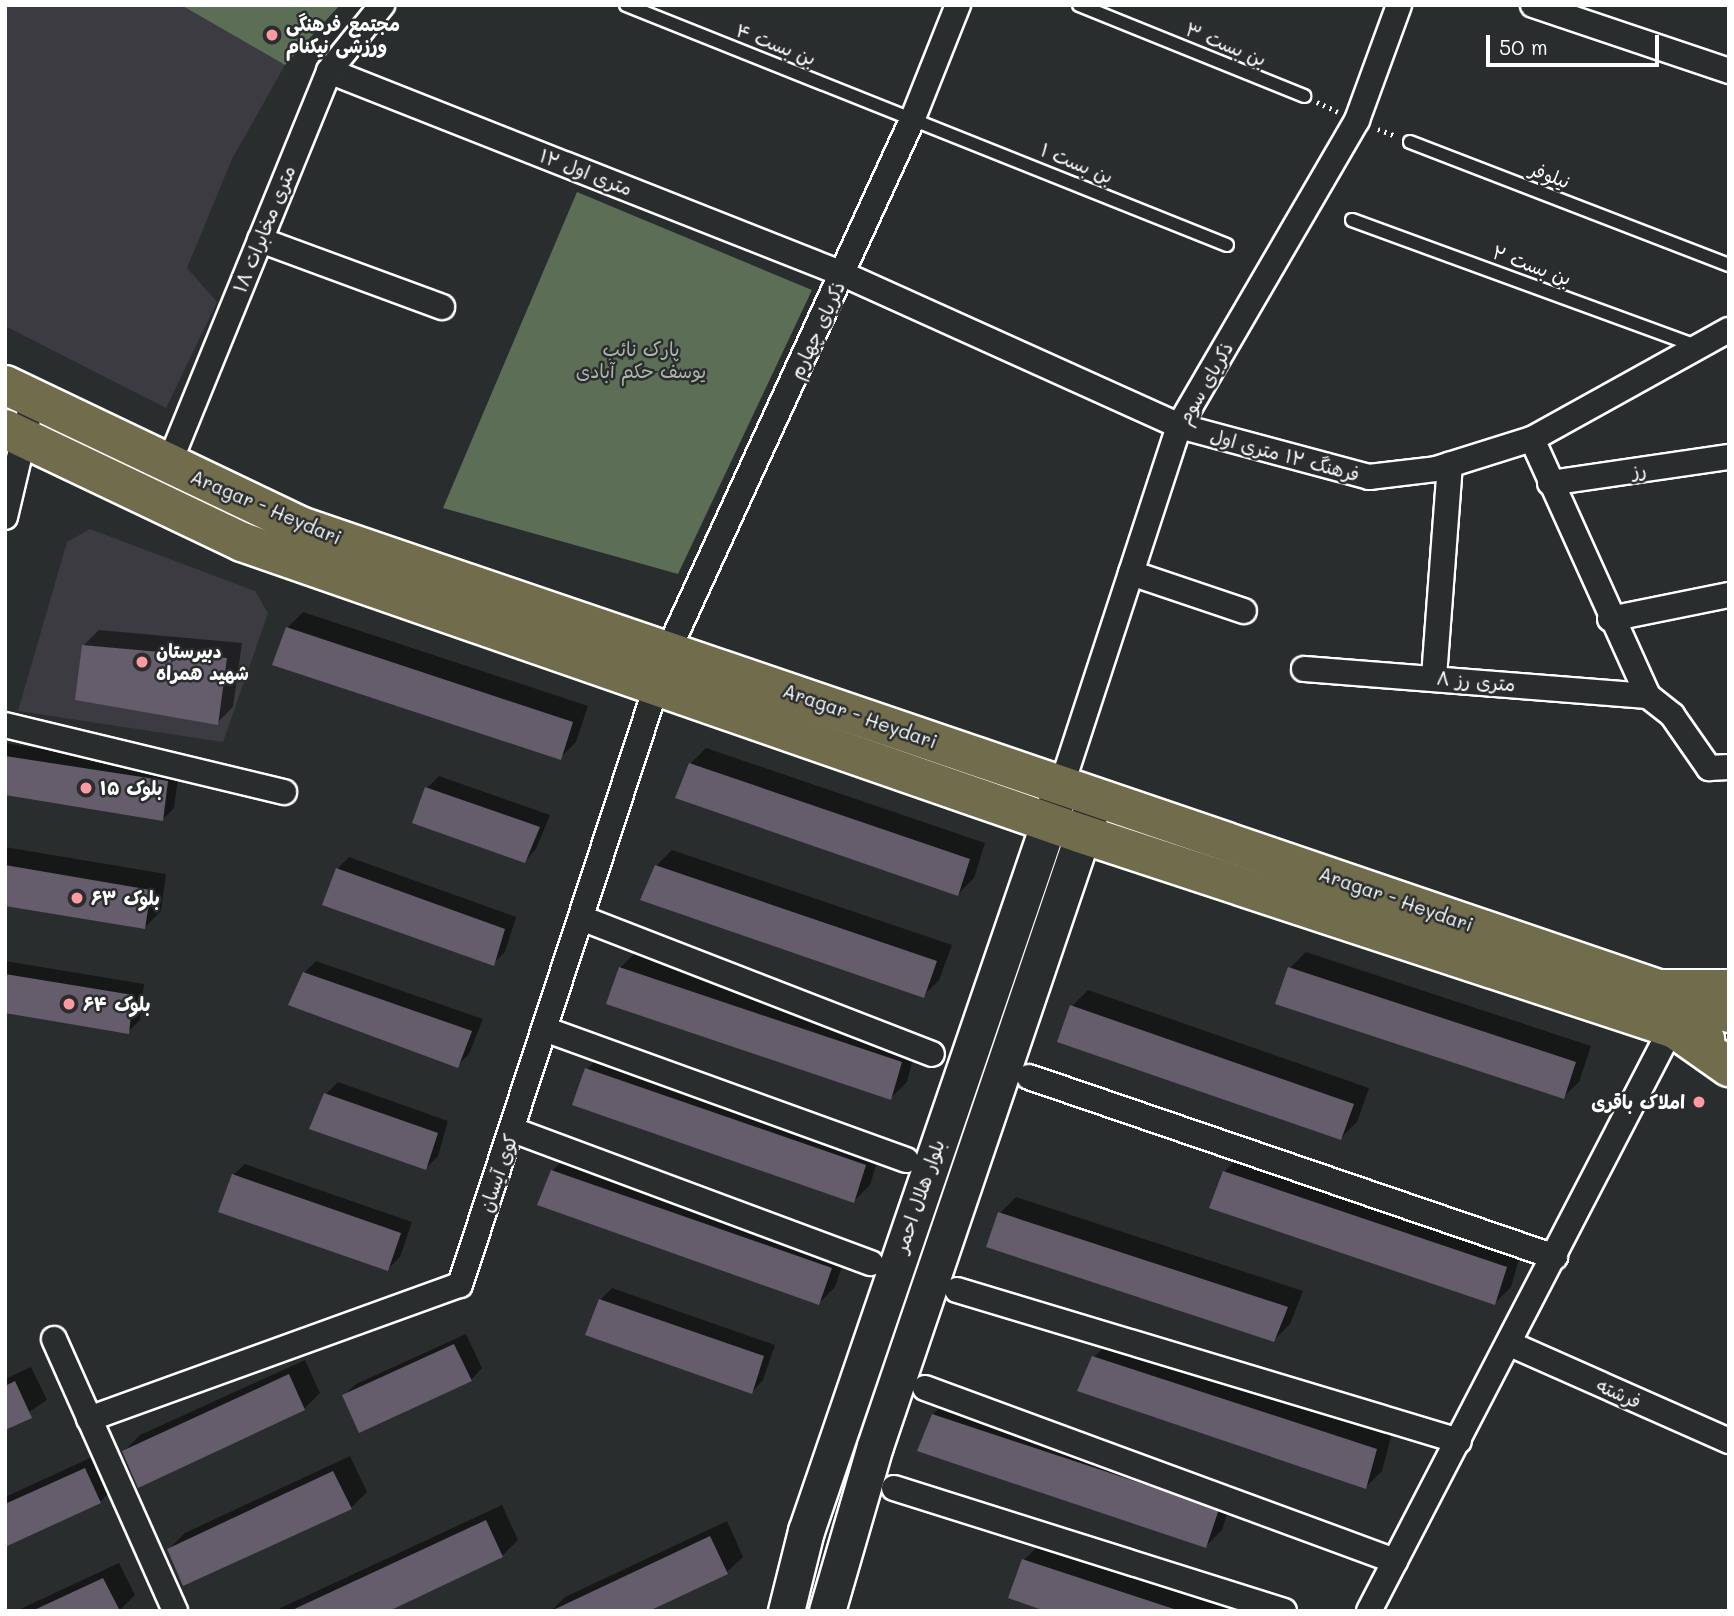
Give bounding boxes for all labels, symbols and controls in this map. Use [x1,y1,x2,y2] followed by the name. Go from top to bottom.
[286,13,400,57] place label: مجتمع فرهنگی ورزشی نیکنام
[733,18,819,70] street label: بن بست ۴
[1182,18,1270,70] street label: بن بست ۳
[1489,21,1662,65] scale bar
[264,27,280,43] marker: مجتمع فرهنگی ورزشی نیکنام
[1499,33,1548,60] text: 50 m
[1037,138,1117,188] street label: بن بست ۱
[537,144,635,200] street label: ۱۲ متری اول
[1527,157,1573,193] street label: نیلوفر
[228,162,300,296] street label: ۱۸ متری مخابرات
[1489,240,1575,290] street label: بن بست ۲
[784,278,850,382] street label: ذکریای چهارم
[576,338,706,382] park label: پارک نائب یوسف حکم آبادی
[1172,338,1238,428] street label: ذکریای سوم
[1208,424,1362,486] street label: فرهنگ ۱۲ متری اول
[1630,458,1648,482] street label: رز
[187,465,345,549] street label: Aragar - Heydari
[156,640,249,684] place label: دبیرستان شهید همراه
[134,654,150,670] marker: دبیرستان شهید همراه
[1436,666,1516,696] street label: ۸ متری رز
[780,679,940,753] street label: Aragar - Heydari
[100,777,163,799] place label: بلوک ۱۵
[78,780,94,796] marker: بلوک ۱۵
[1316,862,1476,936] street label: Aragar - Heydari
[91,887,160,909] place label: بلوک ۶۳
[69,890,85,906] marker: بلوک ۶۳
[83,993,150,1015] place label: بلوک ۶۴
[61,996,77,1012] marker: بلوک ۶۴
[1591,1091,1685,1113] place label: املاک باقری
[1691,1094,1707,1110] marker: املاک باقری
[474,1131,522,1215] street label: کوی آیسان
[889,1136,949,1256] street label: بلوار هلال احمر
[1593,1373,1645,1413] street label: فرشته

